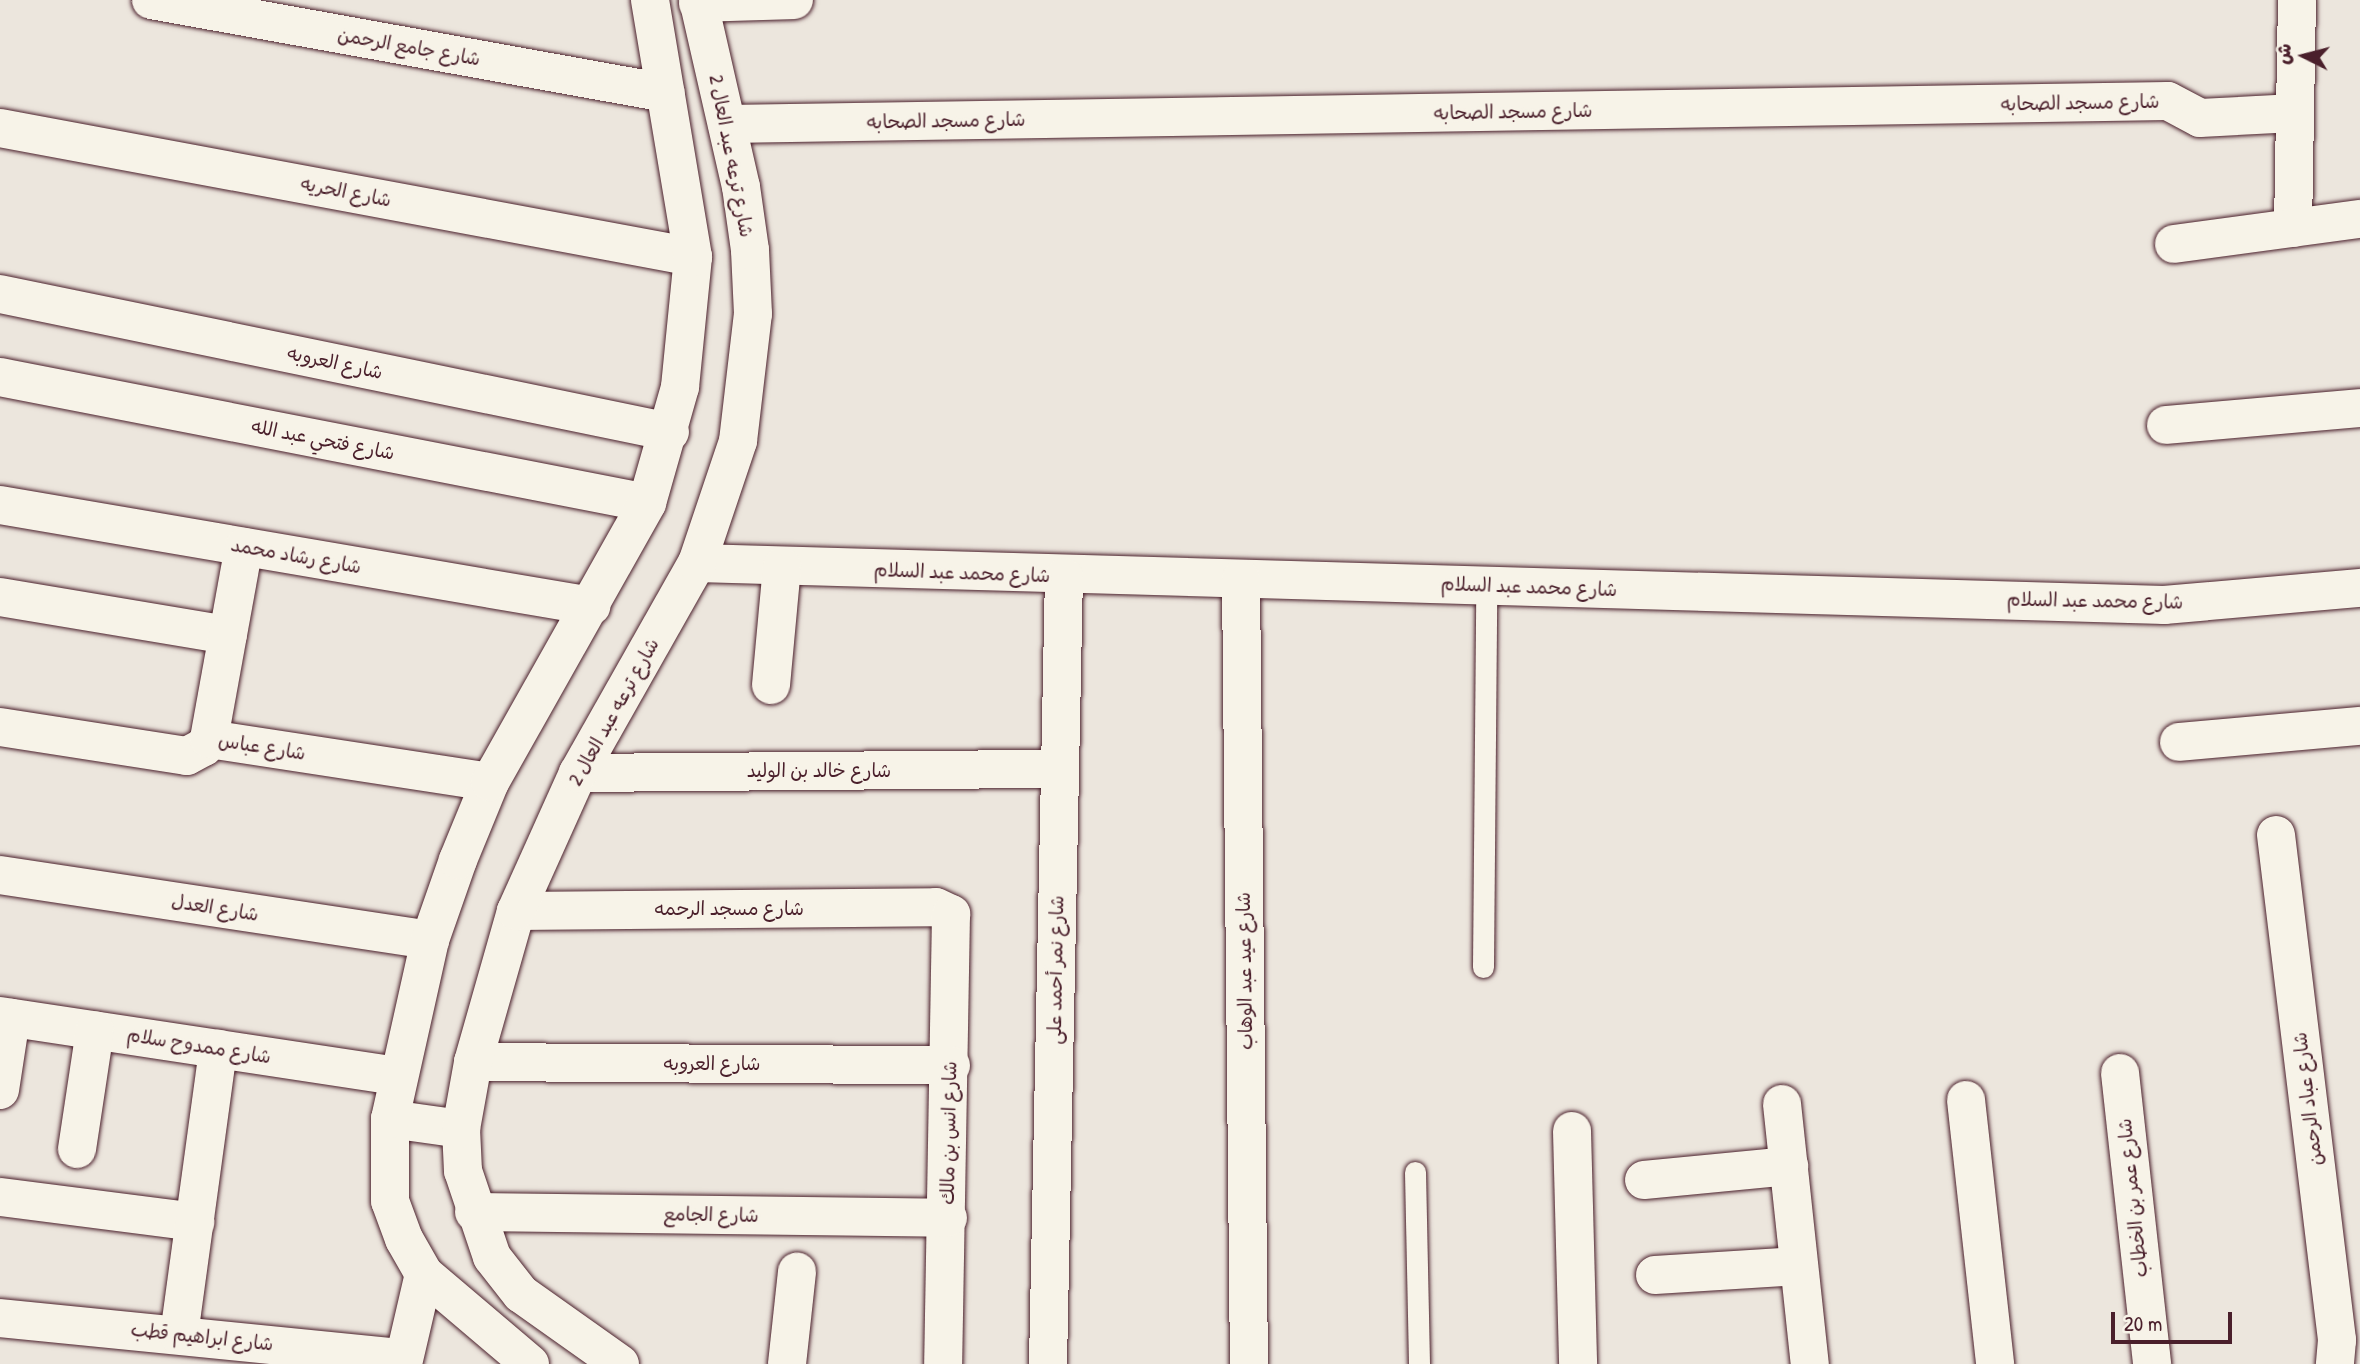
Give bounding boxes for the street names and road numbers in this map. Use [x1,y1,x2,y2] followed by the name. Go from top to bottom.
[336,23,482,71] street label: شارع جامع الرحمن
[704,73,758,239] street label: شارع ترعه عبد العال 2
[2001,90,2159,116] street label: شارع مسجد الصحابه
[1434,99,1592,125] street label: شارع مسجد الصحابه
[867,108,1025,134] street label: شارع مسجد الصحابه
[299,172,393,212] street label: شارع الحريه
[285,342,385,384] street label: شارع العروبه
[250,415,396,465] street label: شارع فتحي عبد الله
[229,533,363,579] street label: شارع رشاد محمد
[873,559,1051,587] street label: شارع محمد عبد السلام
[1440,573,1618,601] street label: شارع محمد عبد السلام
[2007,588,2183,614] street label: شارع محمد عبد السلام
[564,634,664,790] street label: شارع ترعه عبد العال 2
[217,729,307,765] street label: شارع عباس
[747,760,891,782] street label: شارع خالد بن الوليد
[170,890,260,926] street label: شارع العدل
[1232,892,1258,1050] street label: شارع عيد عبد الوهاب
[1043,895,1069,1045] street label: شارع نمر أحمد على
[654,898,804,920] street label: شارع مسجد الرحمه
[125,1023,273,1069] street label: شارع ممدوح سلام
[2288,1031,2328,1167] street label: شارع عباد الرحمن
[663,1053,761,1075] street label: شارع العروبه
[936,1061,962,1205] street label: شارع انس بن مالك
[2113,1117,2153,1279] street label: شارع عمر بن الخطاب
[663,1203,759,1227] street label: شارع الجامع
[130,1318,274,1356] street label: شارع ابراهيم قطب

